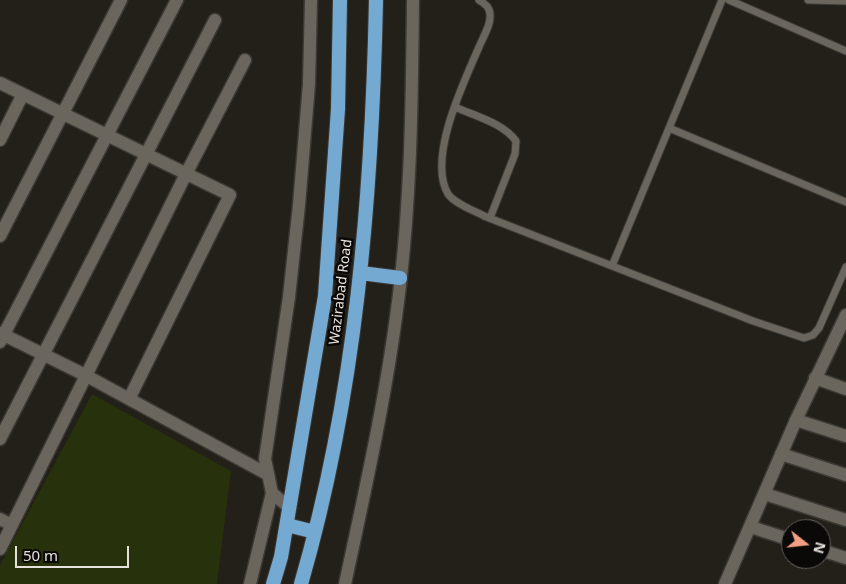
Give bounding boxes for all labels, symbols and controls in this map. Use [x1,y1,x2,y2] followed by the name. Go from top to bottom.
[326,238,356,346] street label: Wazirabad Road
[781,519,831,569] north arrow
[18,536,131,568] scale bar
[809,540,831,556] text: N
[23,545,58,565] text: 50 m

